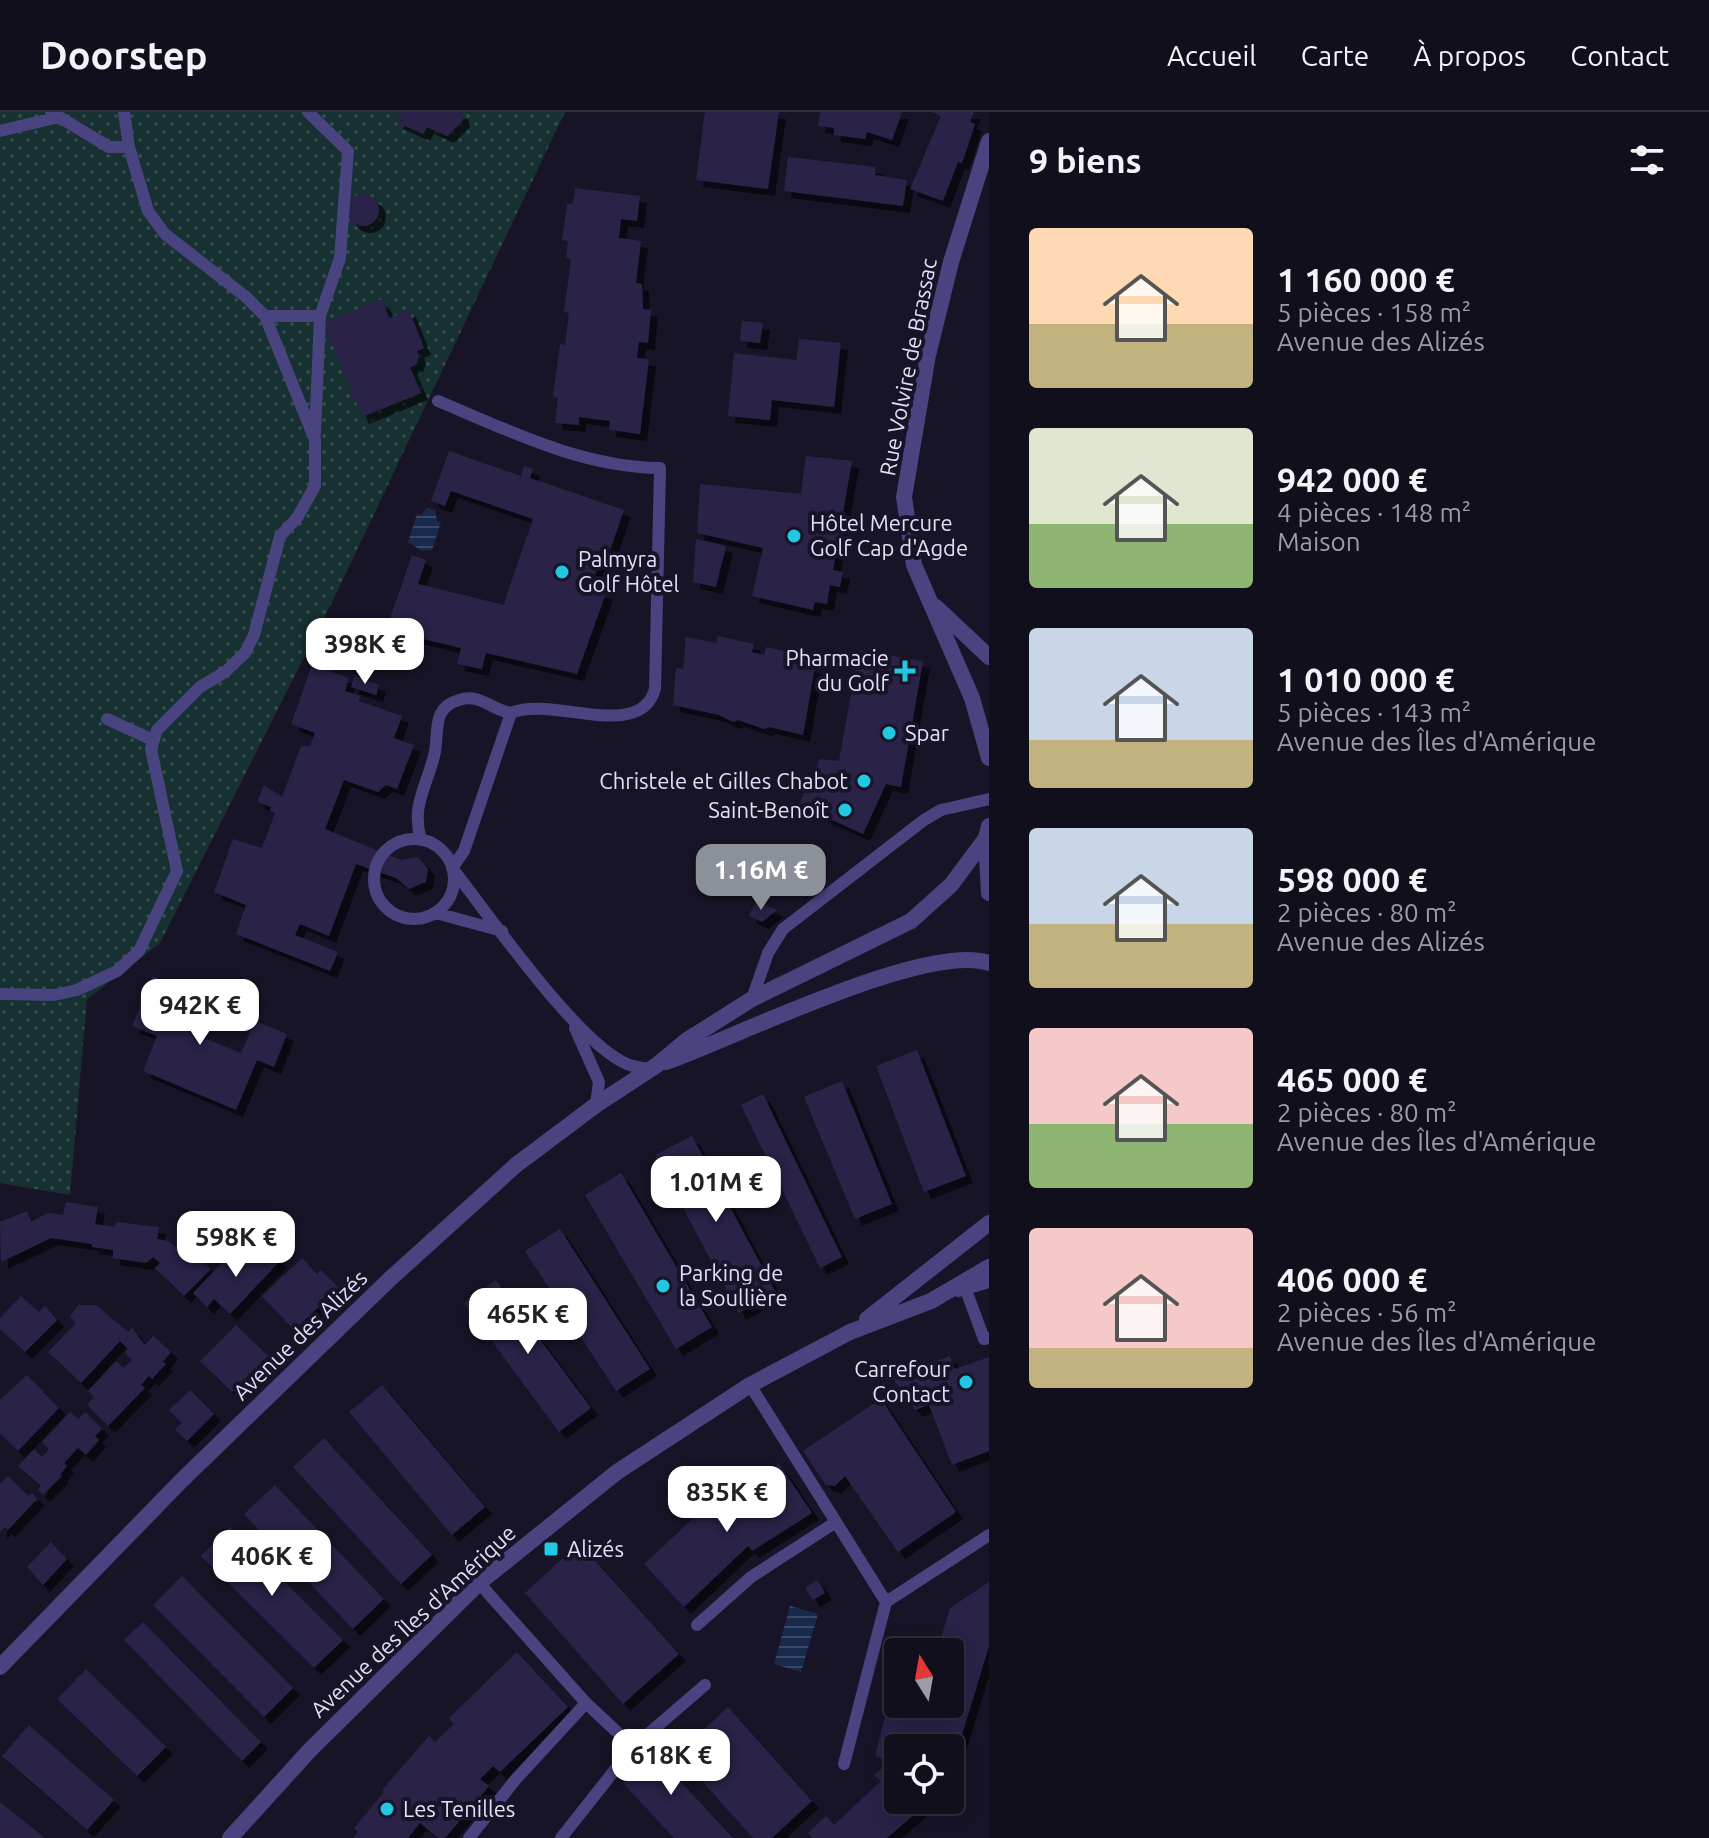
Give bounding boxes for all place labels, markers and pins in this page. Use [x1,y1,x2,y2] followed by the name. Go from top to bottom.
[810,510,968,560] place label: Hôtel Mercure Golf Cap d'Agde
[785,527,803,545] marker: Hôtel Mercure Golf Cap d'Agde
[578,546,680,596] place label: Palmyra Golf Hôtel
[553,563,571,581] marker: Palmyra Golf Hôtel
[300,618,430,686] pin: 398K €
[786,645,890,695] place label: Pharmacie du Golf
[896,662,914,680] marker: Pharmacie du Golf
[905,720,950,745] place label: Spar
[880,724,898,742] marker: Spar
[599,768,848,793] place label: Christele et Gilles Chabot
[855,772,873,790] marker: Christele et Gilles Chabot
[708,797,829,822] place label: Saint-Benoît
[836,801,854,819] marker: Saint-Benoît
[687,844,835,912] pin: 1.16M €
[135,979,265,1047] pin: 942K €
[642,1156,790,1224] pin: 1.01M €
[171,1211,301,1279] pin: 598K €
[679,1260,788,1310] place label: Parking de la Soullière
[654,1277,672,1295] marker: Parking de la Soullière
[463,1288,593,1356] pin: 465K €
[854,1356,951,1406] place label: Carrefour Contact
[957,1373,975,1391] marker: Carrefour Contact
[662,1466,792,1534] pin: 835K €
[207,1530,337,1598] pin: 406K €
[567,1536,624,1561] place label: Alizés
[542,1540,560,1558] marker: Alizés
[606,1729,736,1797] pin: 618K €
[403,1796,515,1821] place label: Les Tenilles
[378,1800,396,1818] marker: Les Tenilles

